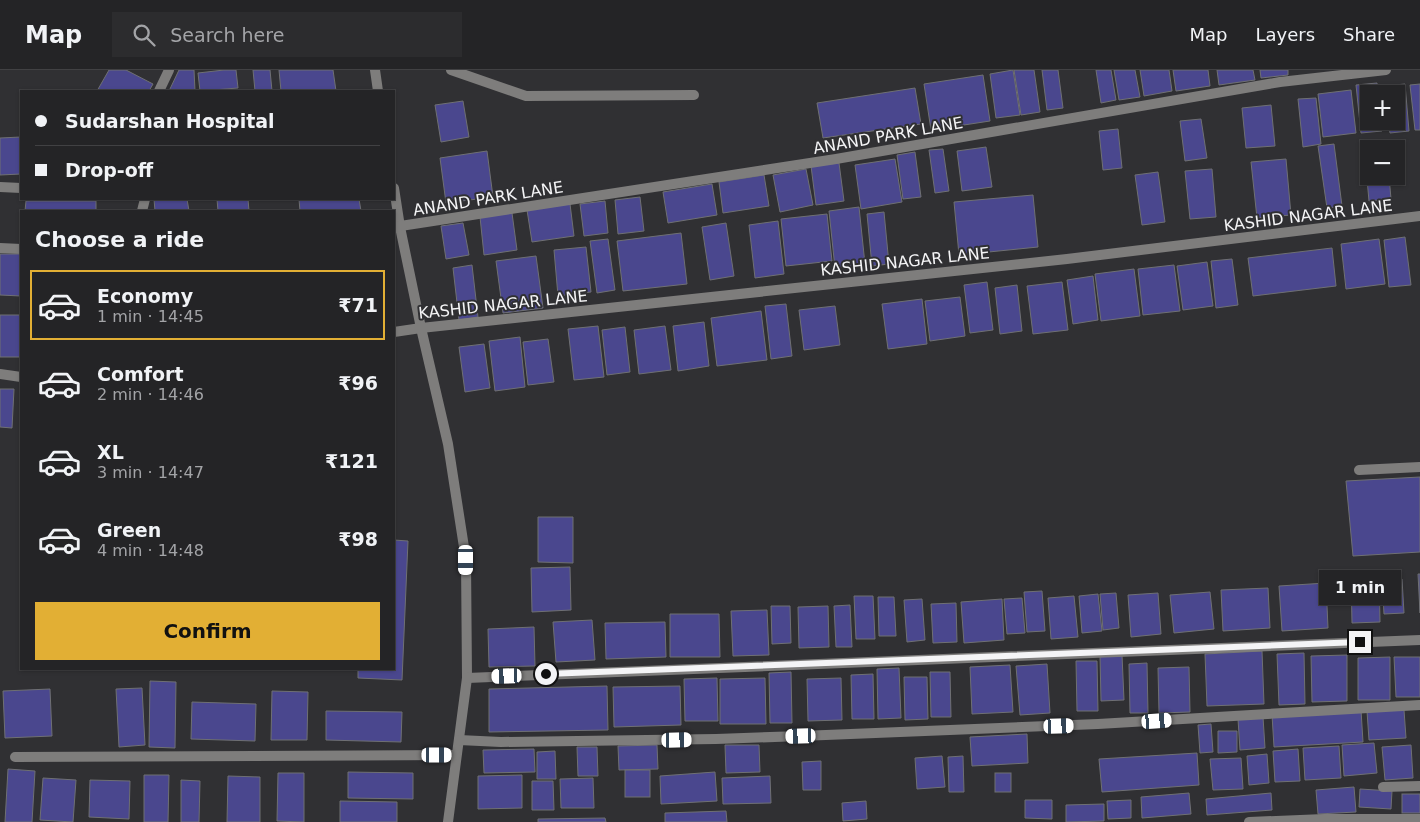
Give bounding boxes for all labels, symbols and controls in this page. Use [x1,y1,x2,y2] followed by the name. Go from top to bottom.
[112,12,462,57] search box
[25,21,82,49] text: Map
[130,21,158,49] icon: search
[170,24,284,46] text: Search here
[1189,24,1227,45] text: Map
[1255,24,1315,45] text: Layers
[1343,24,1395,45] text: Share
[1360,85,1405,185] map controls
[1360,85,1405,130] button: +
[65,110,275,132] text: Sudarshan Hospital
[812,113,964,158] street label: ANAND PARK LANE
[1360,140,1405,185] button: −
[65,159,153,181] text: Drop-off
[412,177,565,220] street label: ANAND PARK LANE
[1223,196,1394,235] street label: KASHID NAGAR LANE
[35,227,204,252] text: Choose a ride
[820,243,991,280] street label: KASHID NAGAR LANE
[37,283,82,328] icon: car
[97,285,193,307] text: Economy
[418,286,589,323] street label: KASHID NAGAR LANE
[338,294,378,316] text: ₹71
[97,307,204,326] text: 1 min · 14:45
[37,361,82,406] icon: car
[97,363,184,385] text: Comfort
[338,372,378,394] text: ₹96
[97,385,204,404] text: 2 min · 14:46
[37,439,82,484] icon: car
[97,441,124,463] text: XL
[325,450,378,472] text: ₹121
[97,463,204,482] text: 3 min · 14:47
[37,517,82,562] icon: car
[97,519,161,541] text: Green
[338,528,378,550] text: ₹98
[97,541,204,560] text: 4 min · 14:48
[458,545,473,575] car
[1319,570,1401,604] callout: 1 min
[1335,578,1385,597] text: 1 min
[35,602,380,660] button: Confirm
[1349,631,1371,653] route end
[535,663,557,685] route start
[491,668,522,684] car
[1141,712,1172,730] car
[1043,718,1074,734] car
[785,728,816,744] car
[661,732,692,748] car
[422,748,452,763] car

